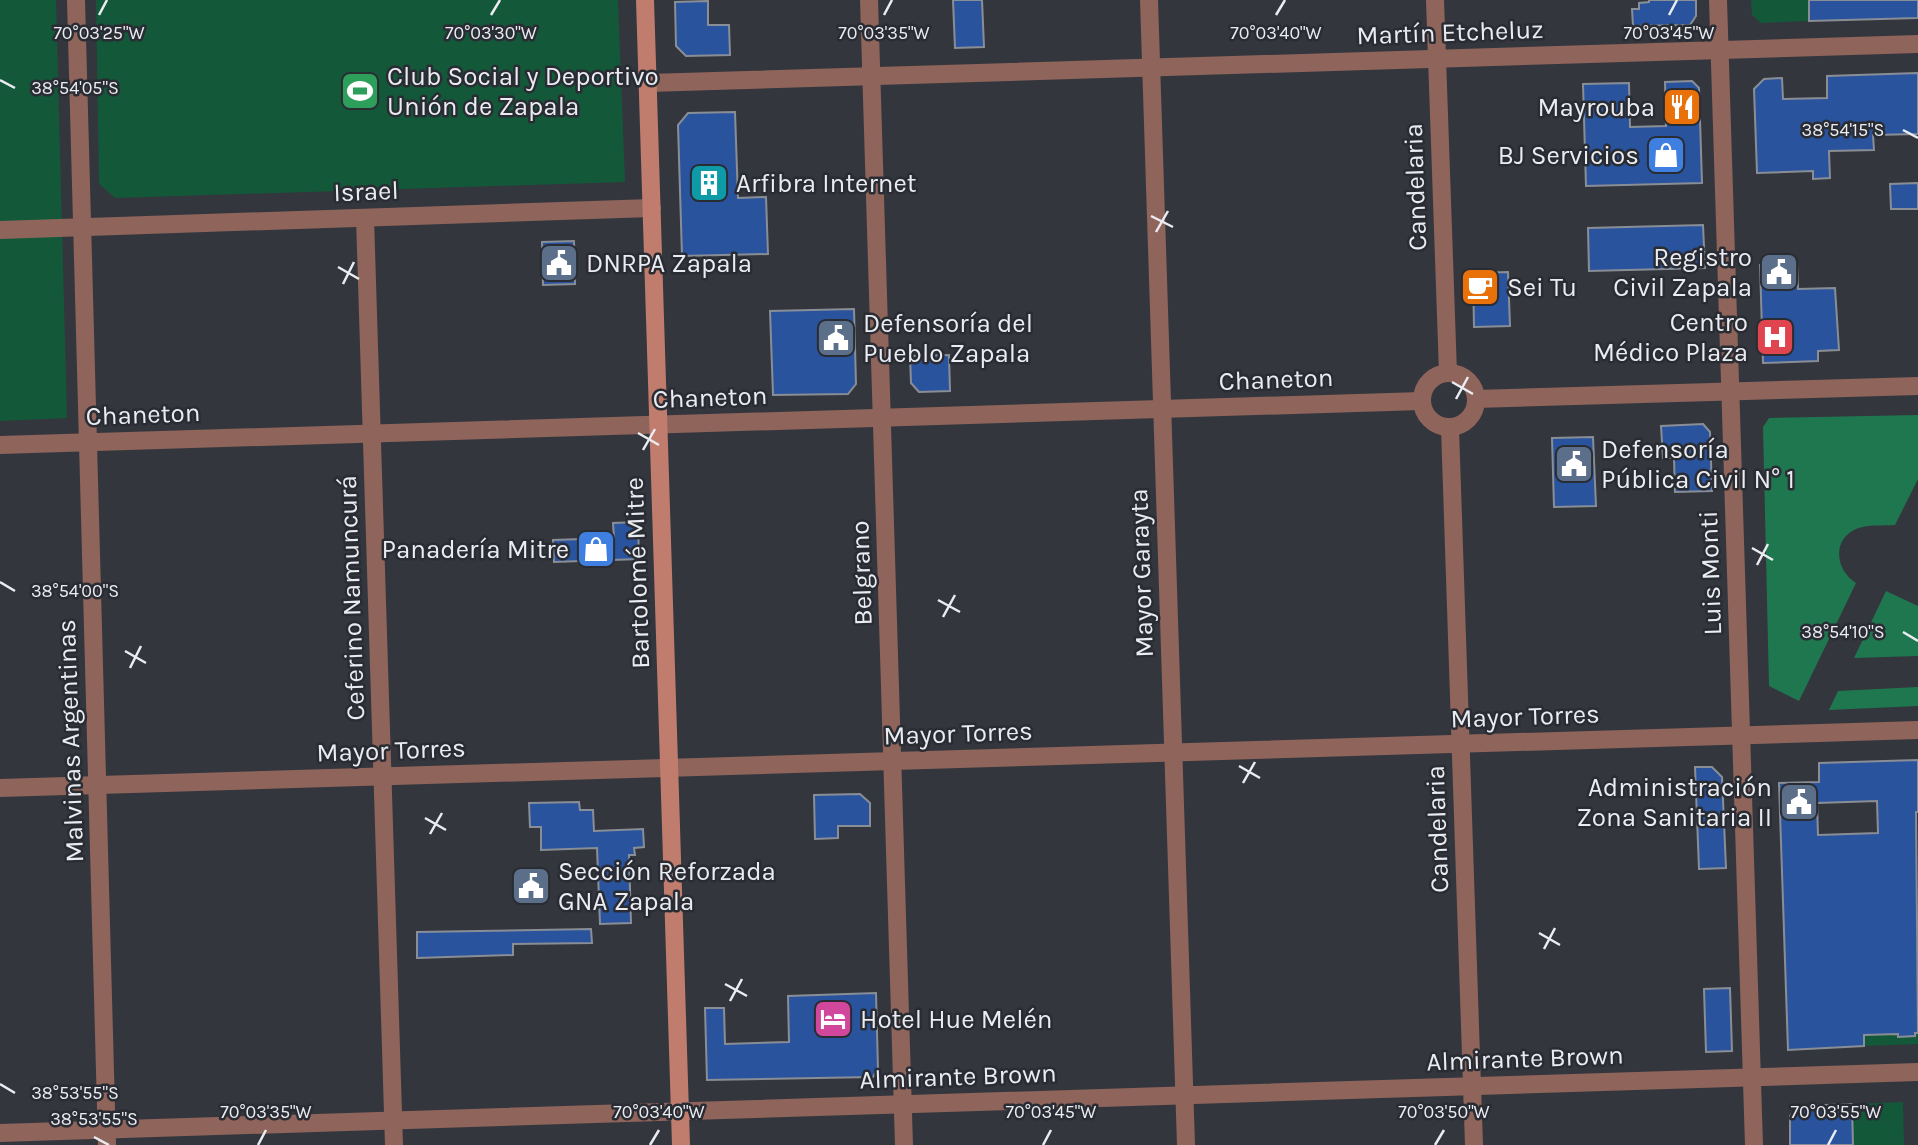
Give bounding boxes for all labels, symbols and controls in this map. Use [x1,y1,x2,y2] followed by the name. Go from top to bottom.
[1356,14,1544,51] street label: Martín Etcheluz
[53,22,145,44] text: 70°03'25"W
[445,22,537,44] text: 70°03'30"W
[838,22,930,44] text: 70°03'35"W
[1230,22,1322,44] text: 70°03'40"W
[1624,22,1714,44] text: 70°03'45"W
[387,61,659,122] place label: Club Social y Deportivo Unión de Zapala
[339,70,381,112] sports icon: Club Social y Deportivo Unión de Zapala
[31,77,119,99] text: 38°54'05"S
[1661,86,1703,128] restaurant icon: Mayrouba
[1537,92,1655,123] place label: Mayrouba
[1802,119,1884,141] text: 38°54'15"S
[1398,123,1433,251] street label: Candelaria
[1645,134,1687,176] shop icon: BJ Servicios
[1498,140,1639,171] place label: BJ Servicios
[688,162,730,204] building icon: Arfibra Internet
[736,168,917,199] place label: Arfibra Internet
[333,175,399,208] street label: Israel
[538,242,580,284] public building icon: DNRPA Zapala
[1613,242,1752,303] place label: Registro Civil Zapala
[586,248,752,279] place label: DNRPA Zapala
[1758,251,1800,293] public building icon: Registro Civil Zapala
[1459,266,1501,308] cafe icon: Sei Tu
[1507,272,1577,303] place label: Sei Tu
[1593,307,1748,368] place label: Centro Médico Plaza
[863,308,1033,369] place label: Defensoría del Pueblo Zapala
[1754,316,1796,358] hospital icon: Centro Médico Plaza
[815,317,857,359] public building icon: Defensoría del Pueblo Zapala
[1218,362,1334,397] street label: Chaneton
[652,380,768,415] street label: Chaneton
[85,397,201,432] street label: Chaneton
[1601,434,1795,495] place label: Defensoría Pública Civil N° 1
[1553,443,1595,485] public building icon: Defensoría Pública Civil N° 1
[332,475,371,721] street label: Ceferino Namuncurá
[619,477,656,669] street label: Bartolomé Mitre
[1123,488,1160,658] street label: Mayor Garayta
[1693,510,1728,636] street label: Luis Monti
[844,520,879,626] street label: Belgrano
[575,528,617,570] shop icon: Panadería Mitre
[382,534,569,565] place label: Panadería Mitre
[31,580,119,602] text: 38°54'00"S
[51,619,90,863] street label: Malvinas Argentinas
[1801,621,1885,643] text: 38°54'10"S
[1450,698,1600,735] street label: Mayor Torres
[883,715,1033,752] street label: Mayor Torres
[316,732,466,769] street label: Mayor Torres
[1420,765,1455,893] street label: Candelaria
[1576,772,1772,833] place label: Administración Zona Sanitaria II
[1778,781,1820,823] public building icon: Administración Zona Sanitaria II
[558,856,776,917] place label: Sección Reforzada GNA Zapala
[510,865,552,907] public building icon: Sección Reforzada GNA Zapala
[812,998,854,1040] hotel icon: Hotel Hue Melén
[860,1004,1053,1035] place label: Hotel Hue Melén
[1426,1040,1624,1077] street label: Almirante Brown
[859,1058,1057,1095] street label: Almirante Brown
[31,1082,119,1104] text: 38°53'55"S
[220,1101,312,1123] text: 70°03'35"W
[613,1101,705,1123] text: 70°03'40"W
[1006,1101,1096,1123] text: 70°03'45"W
[1398,1101,1490,1123] text: 70°03'50"W
[1791,1101,1881,1123] text: 70°03'55"W
[50,1108,138,1130] text: 38°53'55"S

